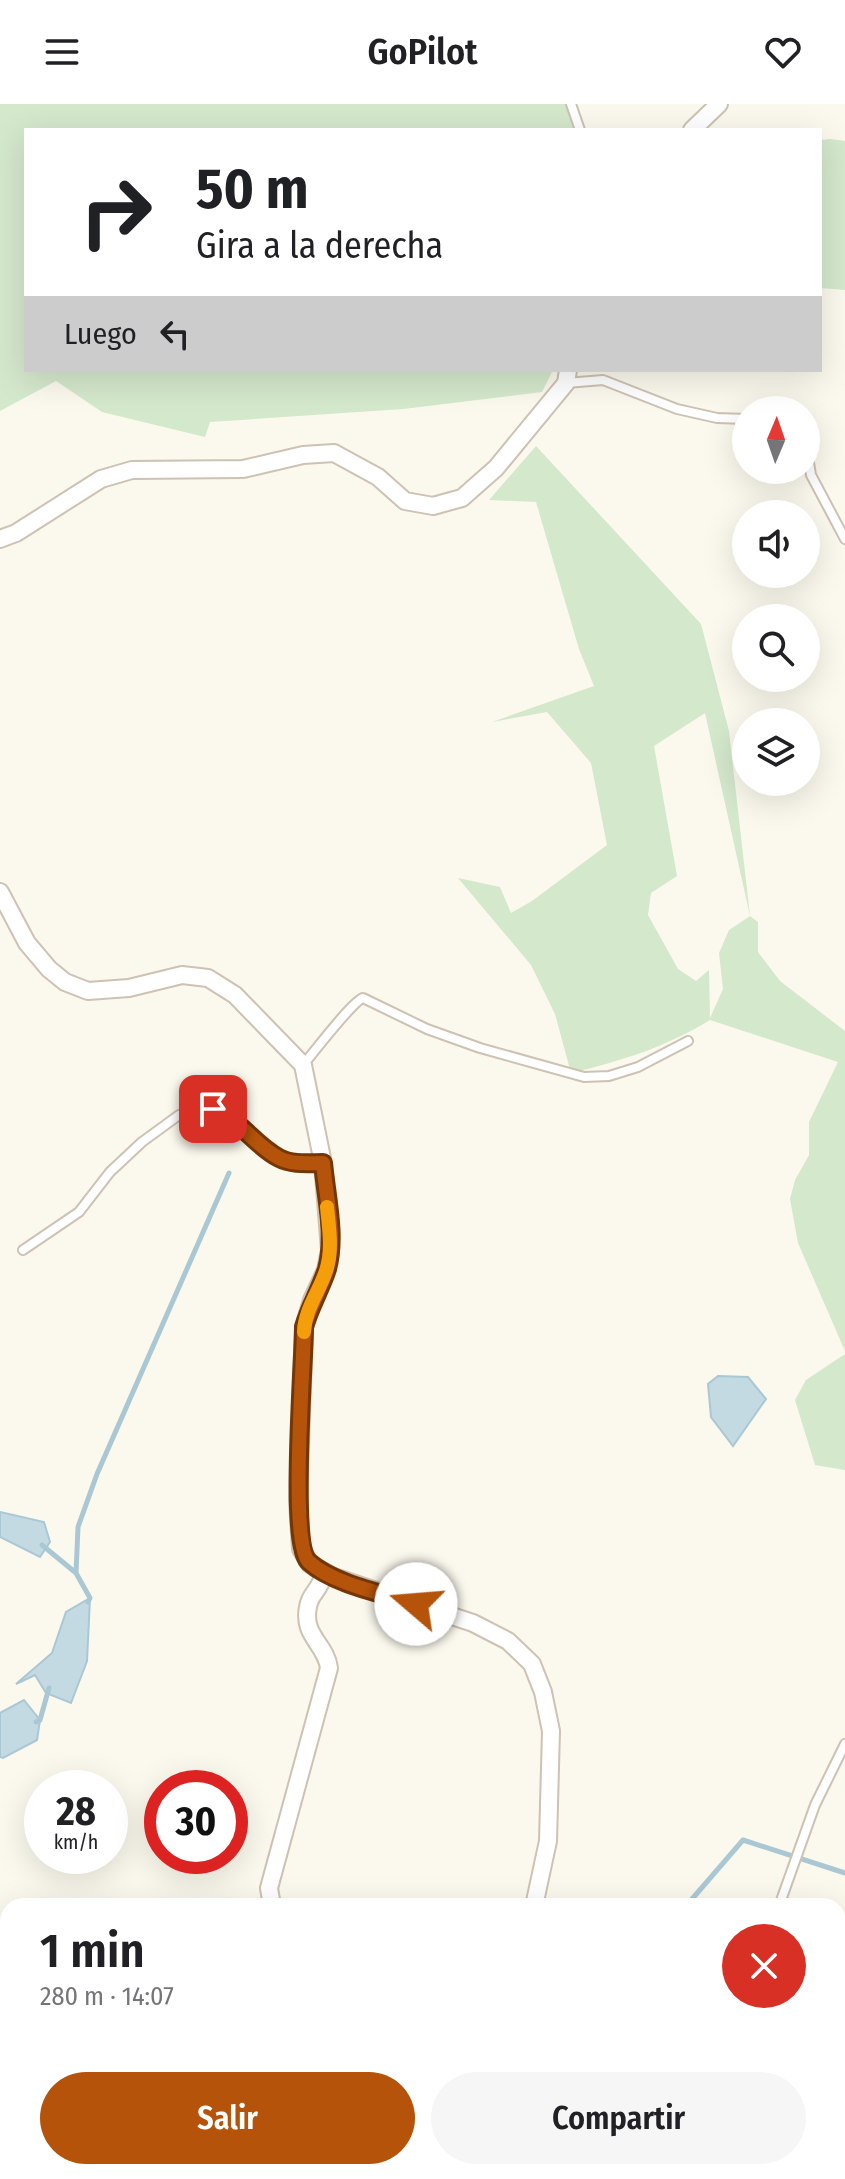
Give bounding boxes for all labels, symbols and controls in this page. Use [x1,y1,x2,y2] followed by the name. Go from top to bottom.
[40,30,84,74] icon: menu
[367,30,478,74] text: GoPilot
[761,30,805,74] icon: heart
[196,156,308,223] text: 50 m
[64,160,168,264] icon: right
[196,224,443,268] text: Gira a la derecha
[153,312,197,356] icon: left
[64,316,137,352] text: Luego
[732,396,820,484] north arrow
[732,396,820,796] map controls
[732,500,820,588] button: sound
[732,604,820,692] button: search
[732,708,820,796] button: layers
[179,1075,247,1143] pin
[191,1087,235,1131] icon: arrive
[374,1562,458,1646] position arrow
[144,1770,248,1874] speed limit sign: 30
[56,1788,96,1836] text: 28
[54,1830,98,1854] text: km/h
[40,1922,145,1980] text: 1 min
[722,1924,806,2008] button: close
[40,1981,174,2012] text: 280 m · 14:07
[40,2072,415,2164] button: Salir
[431,2072,806,2164] button: Compartir

